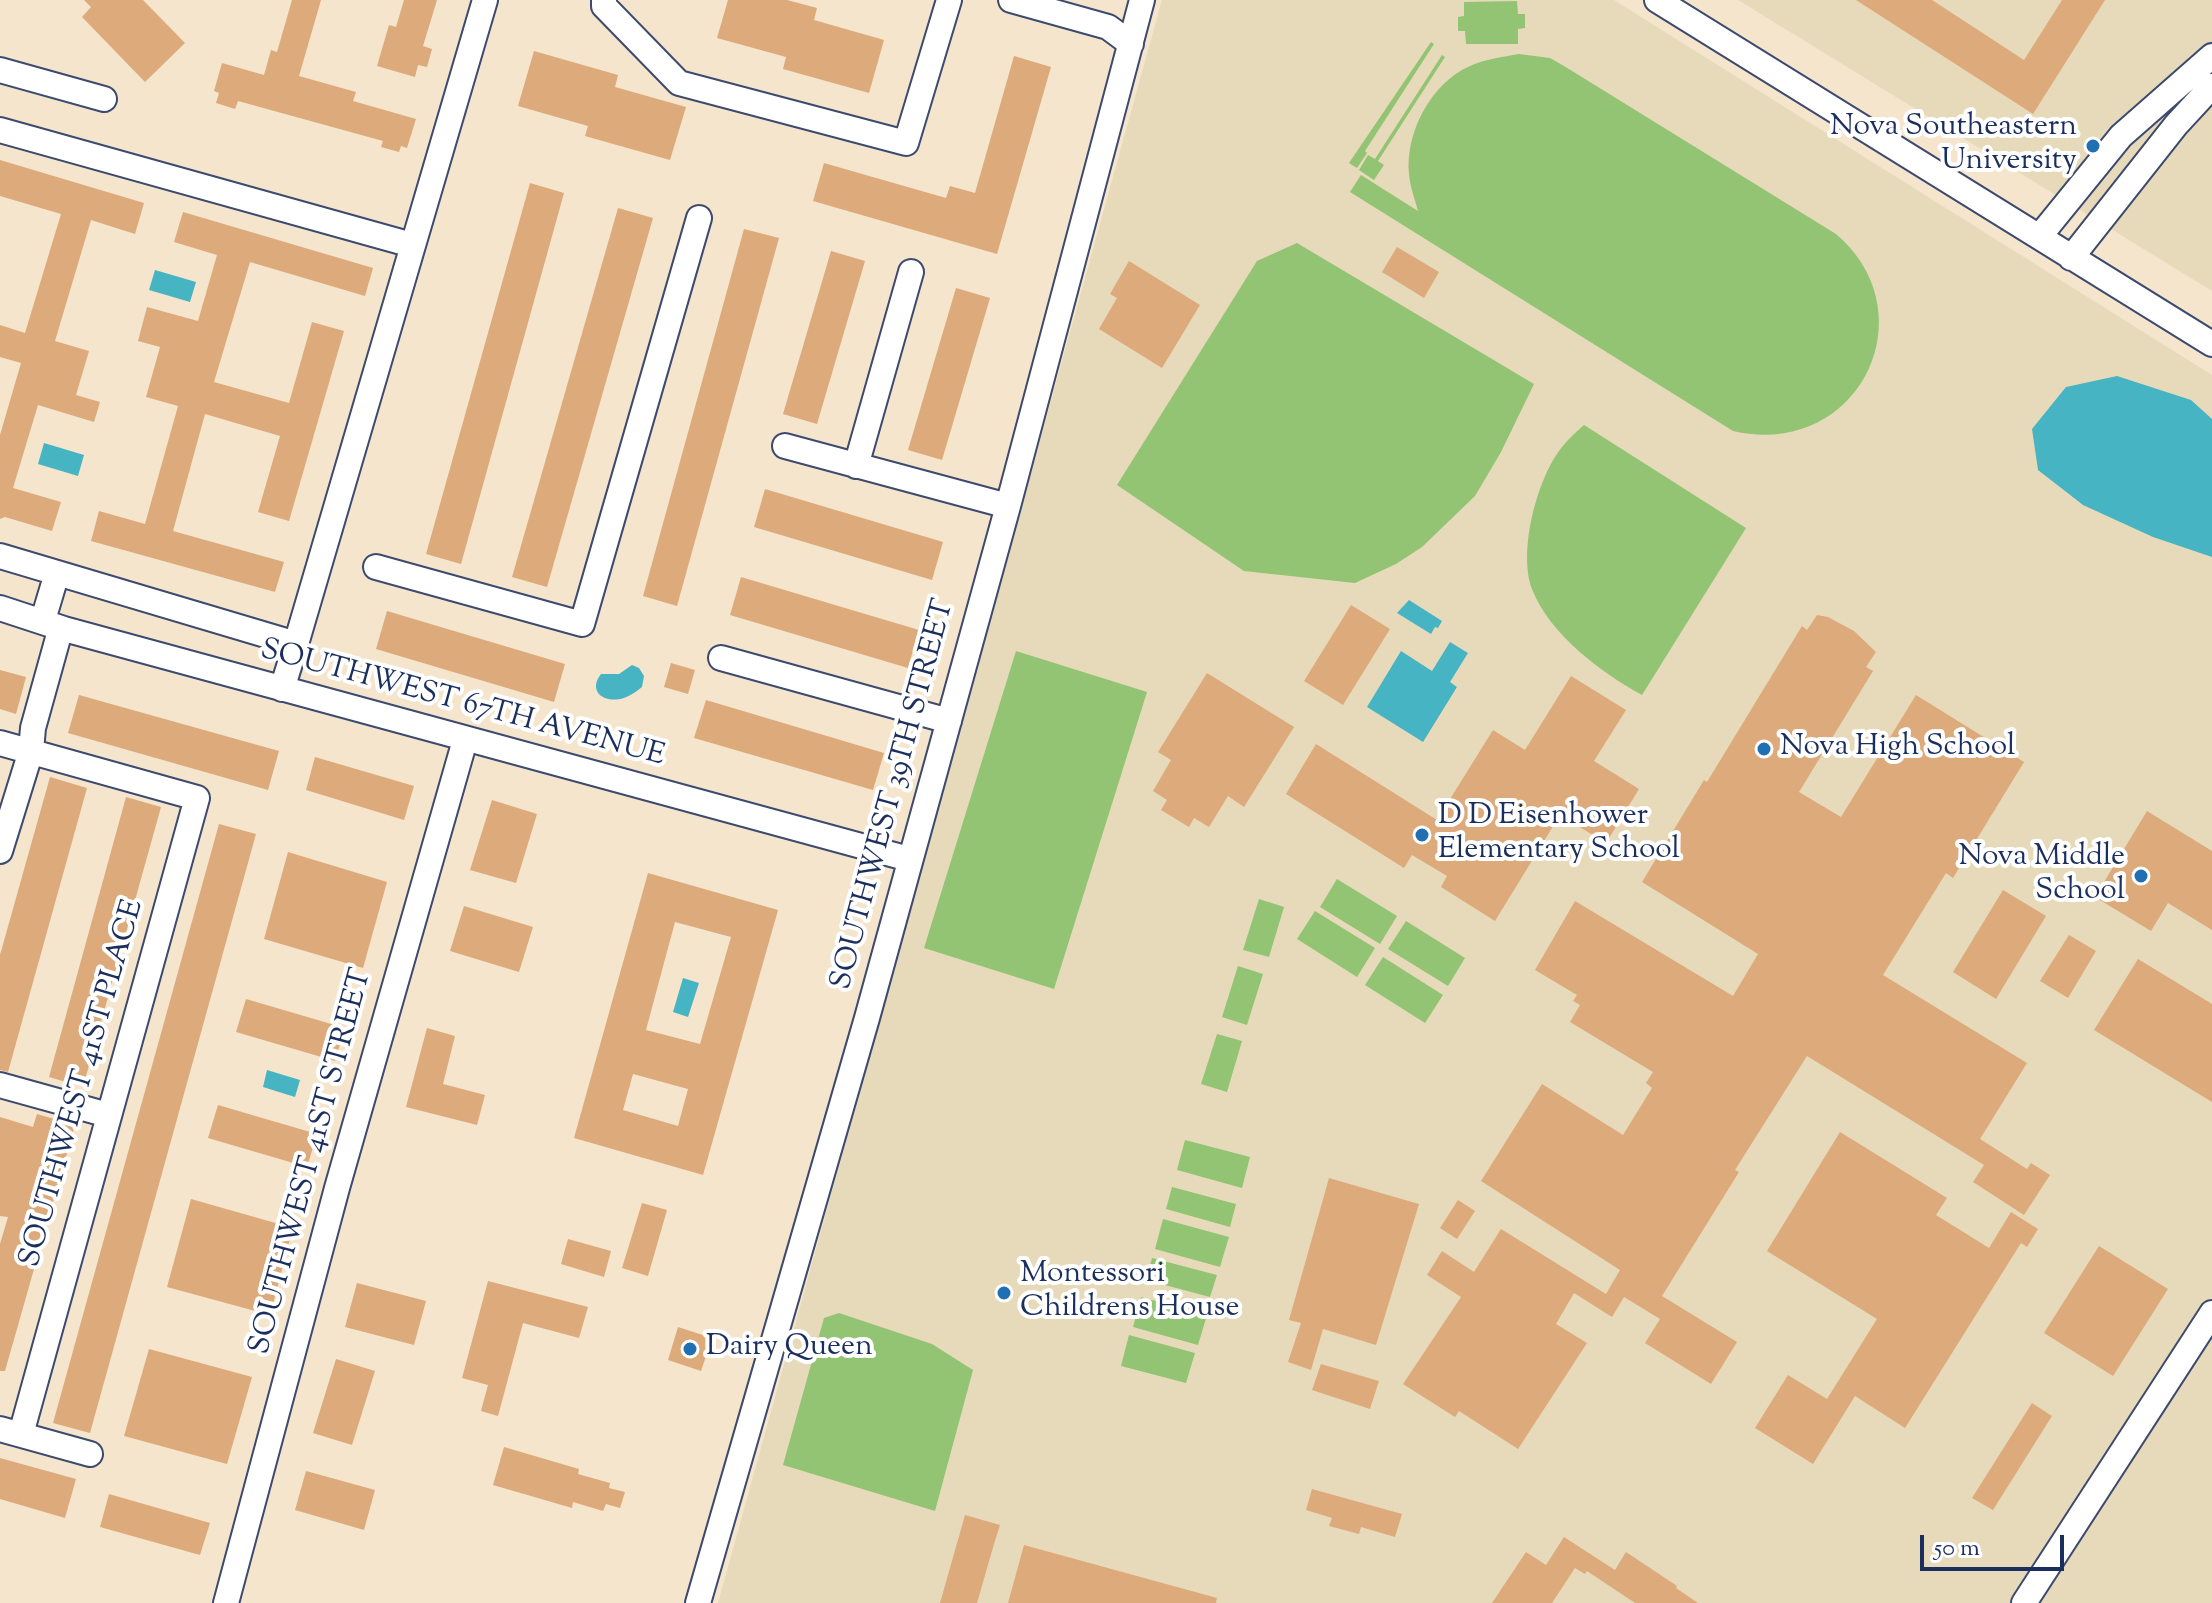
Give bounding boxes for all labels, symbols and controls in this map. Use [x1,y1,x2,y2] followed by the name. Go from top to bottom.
[1830,111,2077,182] place label: Nova Southeastern University
[2084,137,2102,155] marker: Nova Southeastern University
[826,596,964,994] street label: SOUTHWEST 39TH STREET
[256,634,668,776] street label: SOUTHWEST 67TH AVENUE
[1780,731,2015,767] place label: Nova High School
[1755,740,1773,758] marker: Nova High School
[1438,800,1680,870] place label: D D Eisenhower Elementary School
[1413,826,1431,844] marker: D D Eisenhower Elementary School
[1958,841,2125,912] place label: Nova Middle School
[2132,867,2150,885] marker: Nova Middle School
[14,896,154,1272] street label: SOUTHWEST 41ST PLACE
[244,965,382,1359] street label: SOUTHWEST 41ST STREET
[1020,1258,1239,1328] place label: Montessori Childrens House
[995,1284,1013,1302] marker: Montessori Childrens House
[706,1331,873,1367] place label: Dairy Queen
[681,1340,699,1358] marker: Dairy Queen
[1924,1519,2068,1569] scale bar
[1934,1532,1980,1566] text: 50 m

